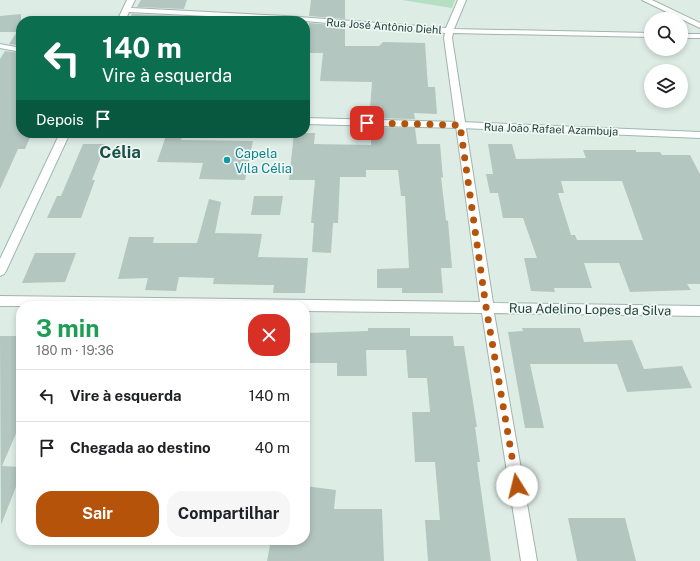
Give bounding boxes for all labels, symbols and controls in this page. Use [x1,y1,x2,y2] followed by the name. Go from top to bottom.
[644,12,688,108] map controls
[644,12,688,56] button: search
[326,16,442,36] street label: Rua José Antônio Diehl
[102,31,182,64] text: 140 m
[36,32,88,84] icon: left
[644,64,688,108] button: layers
[102,65,232,86] text: Vire à esquerda
[350,106,384,140] pin
[92,108,114,130] icon: arrive
[36,111,84,128] text: Depois
[356,112,378,134] icon: arrive
[484,121,618,137] street label: Rua João Rafael Azambuja
[99,142,141,162] district label: Célia
[235,146,292,176] place label: Capela Vila Célia
[222,155,232,165] marker: Capela Vila Célia
[509,301,671,318] street label: Rua Adelino Lopes da Silva
[36,314,100,342] text: 3 min
[248,314,290,356] button: close
[36,343,114,358] text: 180 m · 19:36
[36,385,58,407] icon: left
[70,387,182,404] text: Vire à esquerda
[249,387,290,404] text: 140 m
[36,437,58,459] icon: arrive
[70,439,211,456] text: Chegada ao destino
[255,439,290,456] text: 40 m
[496,465,538,507] position arrow
[36,491,159,537] button: Sair
[167,491,290,537] button: Compartilhar

